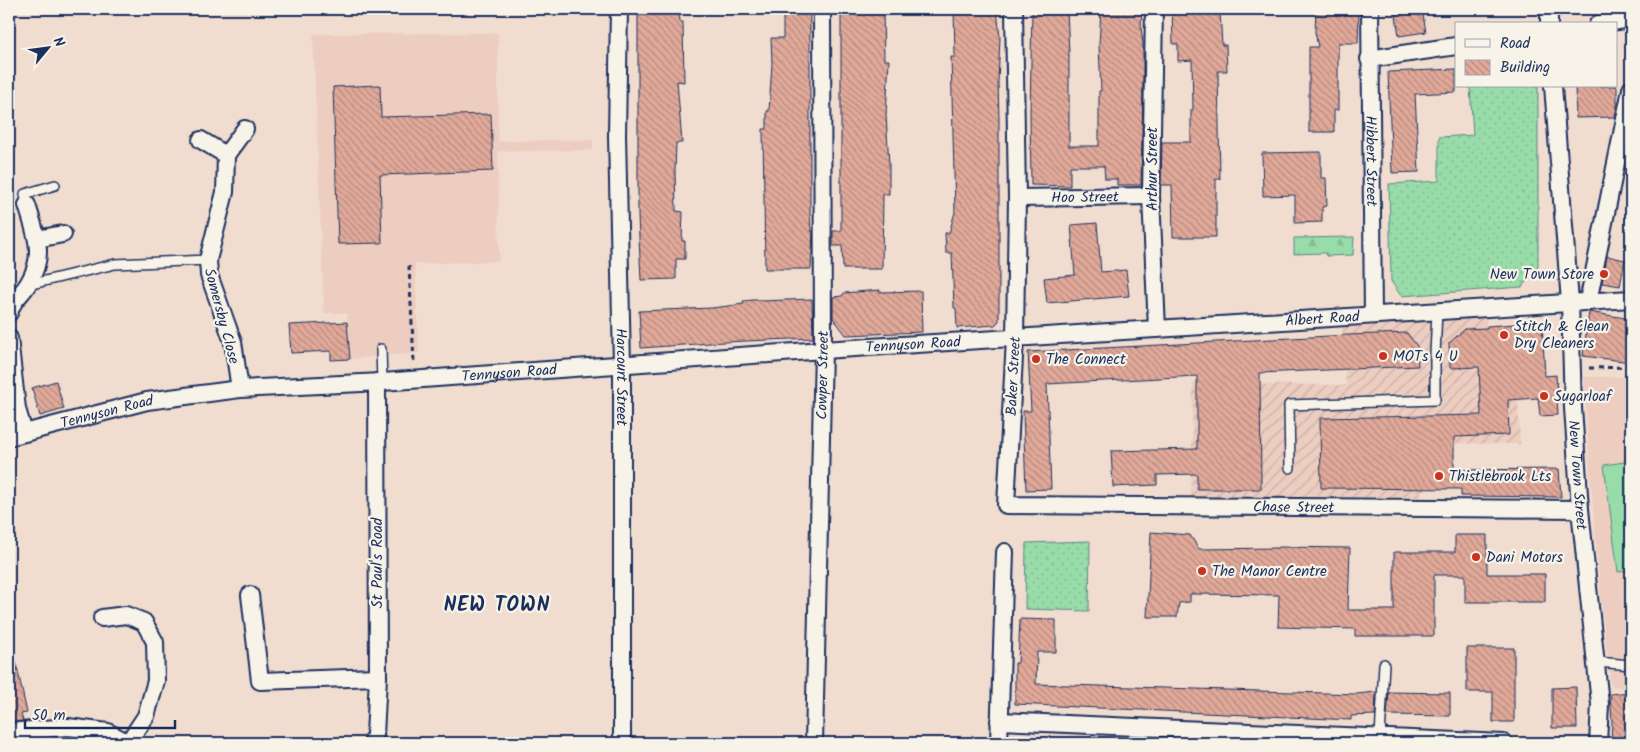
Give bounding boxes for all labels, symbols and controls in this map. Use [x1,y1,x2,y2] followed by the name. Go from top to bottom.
[22,22,72,72] north arrow
[1455,22,1618,88] legend
[1500,32,1531,56] text: Road
[47,33,70,52] text: N
[1500,56,1550,80] text: Building
[1358,115,1383,207] street label: Hibbert Street
[1141,127,1165,211] street label: Arthur Street
[1051,185,1119,210] street label: Hoo Street
[1490,263,1594,287] place label: New Town Store
[197,266,245,367] street label: Somersby Close
[1598,268,1610,280] marker: New Town Store
[1284,305,1361,334] street label: Albert Road
[1514,315,1609,356] place label: Stitch & Clean Dry Cleaners
[608,328,633,426] street label: Harcourt Street
[1498,329,1510,341] marker: Stitch & Clean Dry Cleaners
[810,330,836,420] street label: Cowper Street
[865,330,962,360] street label: Tennyson Road
[1000,336,1028,416] street label: Baker Street
[1393,345,1458,369] place label: MOTs 4 U
[1046,348,1126,372] place label: The Connect
[1377,350,1389,362] marker: MOTs 4 U
[1030,353,1042,365] marker: The Connect
[461,358,558,389] street label: Tennyson Road
[1554,385,1613,409] place label: Sugarloaf
[58,389,155,436] street label: Tennyson Road
[1538,390,1550,402] marker: Sugarloaf
[1561,419,1593,531] street label: New Town Street
[1449,465,1552,489] place label: Thistlebrook Lts
[1433,470,1445,482] marker: Thistlebrook Lts
[1253,496,1335,520] street label: Chase Street
[366,517,390,608] street label: St Paul's Road
[1486,546,1563,570] place label: Dani Motors
[1470,551,1482,563] marker: Dani Motors
[1212,560,1327,584] place label: The Manor Centre
[1196,565,1208,577] marker: The Manor Centre
[444,590,550,622] district label: NEW TOWN
[25,697,175,729] scale bar
[32,704,66,728] text: 50 m

